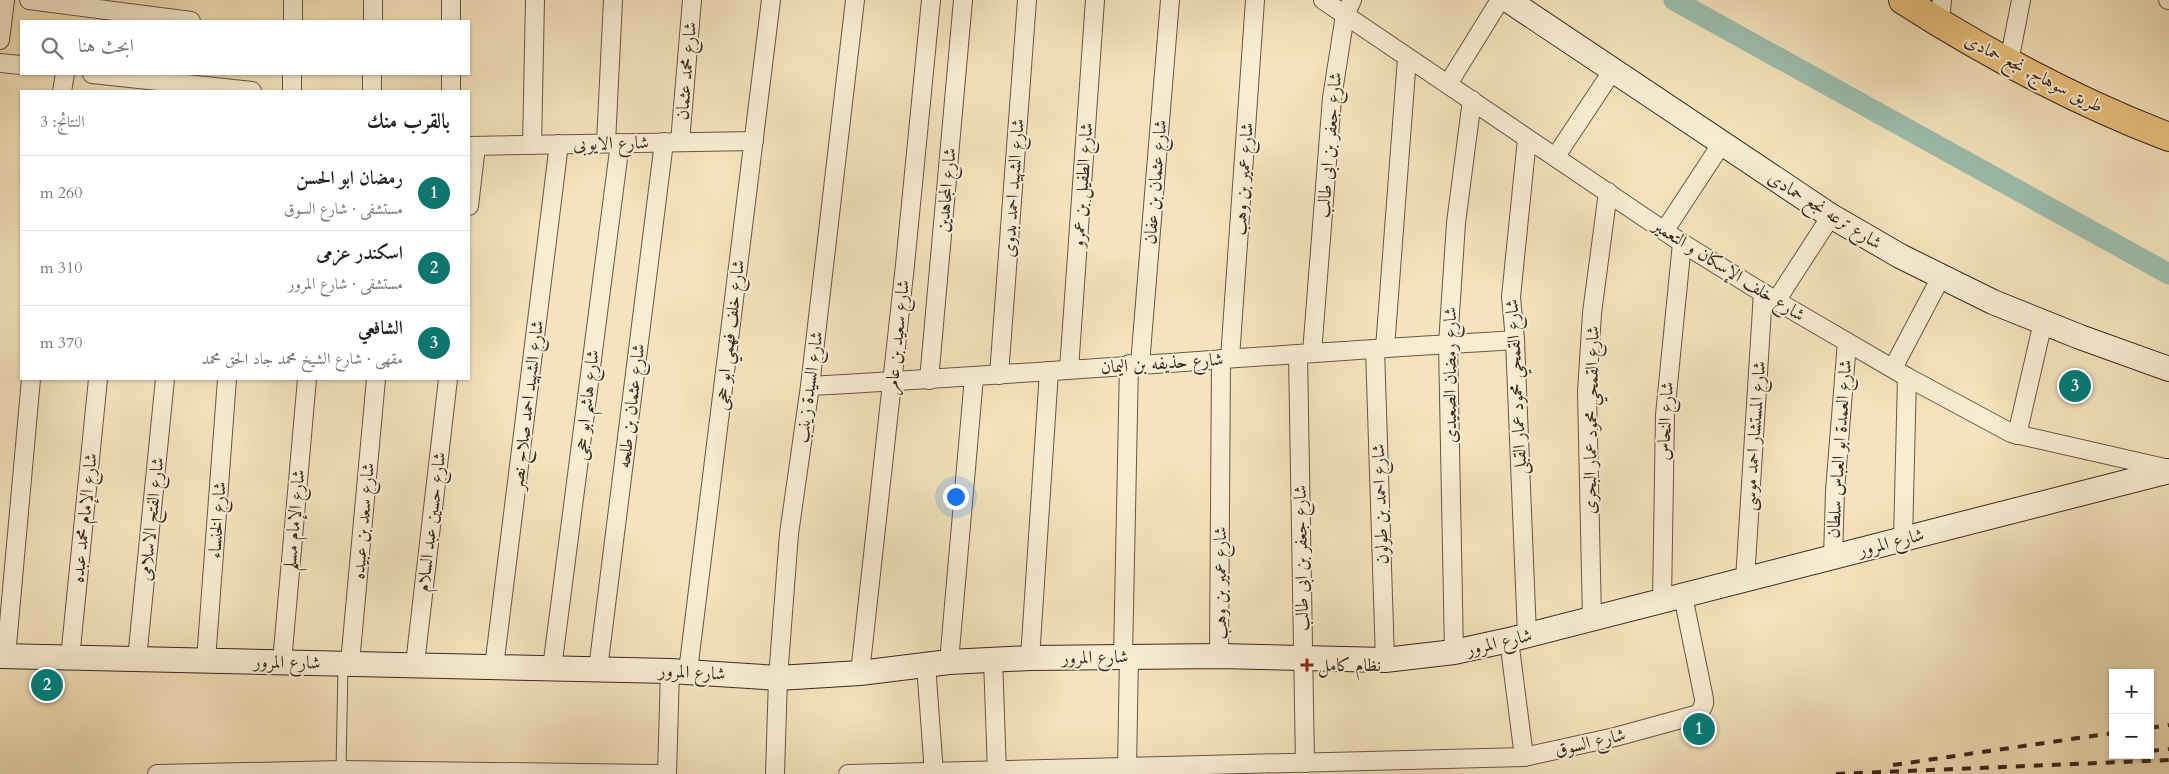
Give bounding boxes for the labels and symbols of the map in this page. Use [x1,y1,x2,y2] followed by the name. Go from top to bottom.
[670,21,705,121] street label: شارع محمد عثمان
[1959,28,2107,122] street label: طريق سوهاج, نجع حمادى
[1311,71,1350,219] street label: شارع جعفر بن ابى طالب
[996,118,1033,258] street label: شارع الشهيد احمد بدوى
[1138,119,1175,245] street label: شارع عثمان بن عفان
[1066,122,1101,250] street label: شارع الطفيل بن عمرو
[1227,122,1262,236] street label: شارع عمير بن وهب
[573,130,649,159] street label: شارع الايوبى
[930,147,965,234] street label: شارع المجاهدين
[1761,165,1887,258] street label: شارع ترعه نجع حمادى
[1645,212,1810,329] street label: شارع خلف الإسكان و التعمير
[708,259,755,412] street label: شارع خلف فهمي ابو حجى
[879,279,918,396] street label: شارع سعيد بن عامر
[1499,298,1538,475] street label: شارع القمحي محمود عمار القبلى
[1438,307,1465,443] street label: شارع رمضان الصعيدى
[504,319,553,494] street label: شارع الشهيد احمد صلاح نصر
[1577,326,1610,514] street label: شارع القمحي محمود عمار البحرى
[789,330,832,445] street label: شارع السيدة زينب
[611,342,654,470] street label: شارع عثمان بن طلحه
[1100,347,1224,382] street label: شارع حذيفه بن اليمان
[567,348,611,462] street label: شارع هاشم ابو حجى
[1821,359,1860,539] street label: شارع العمدة ابو العباس سلطان
[1737,360,1774,512] street label: شارع المستشار احمد موسى
[2059,367,2091,405] pin: 3
[1651,381,1682,461] street label: شارع النحاس
[1366,443,1397,565] street label: شارع احمد بن طولون
[411,451,455,594] street label: شارع حسين عبد السلام
[65,452,107,584] street label: شارع الإمام محمد عبده
[133,456,173,582] street label: شارع الفتح الاسلامى
[346,462,383,581] street label: شارع سعد بن عبيده
[278,468,316,572] street label: شارع الإمام مسلم
[202,481,235,559] street label: شارع الخنساء
[943,484,969,510] your location
[1288,485,1317,631] street label: شارع جعفر بن ابى طالب
[1854,522,1927,565] street label: شارع المرور
[1208,526,1235,640] street label: شارع عمير بن وهب
[1462,623,1535,665] street label: شارع المرور
[1059,644,1129,673] street label: شارع المرور
[251,649,321,678] street label: شارع المرور
[1318,653,1381,681] place label: نظام كامل
[656,658,726,689] street label: شارع المرور
[1300,658,1314,672] marker: نظام كامل
[31,666,63,704] pin: 2
[1683,710,1715,748] pin: 1
[1552,722,1628,765] street label: شارع السوق

